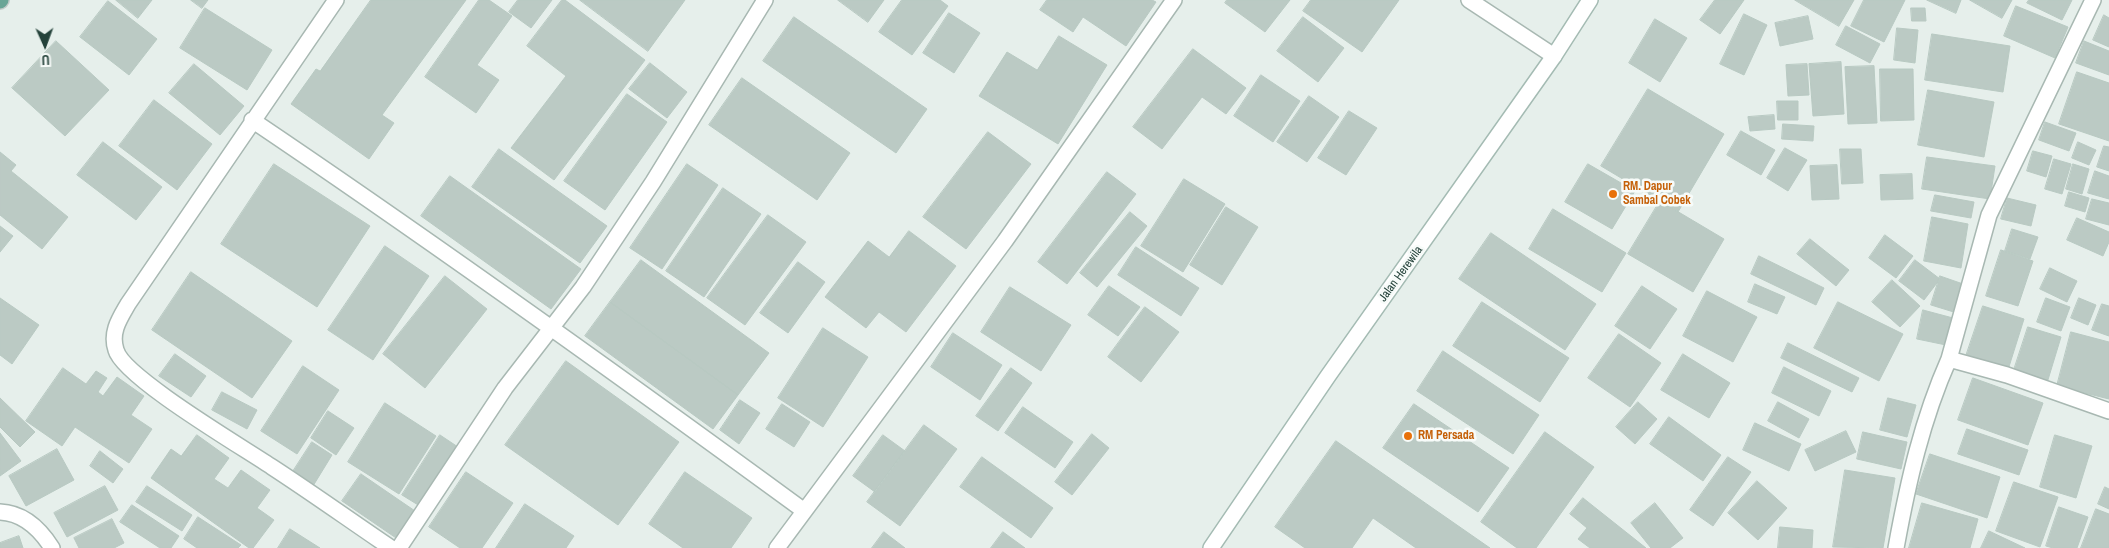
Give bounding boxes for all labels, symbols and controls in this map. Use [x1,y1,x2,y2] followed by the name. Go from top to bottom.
[20,20,70,70] north arrow
[41,51,50,69] text: U
[1623,180,1691,208] place label: RM. Dapur Sambal Cobek
[1607,188,1619,200] marker: RM. Dapur Sambal Cobek
[1376,243,1426,305] street label: Jalan Herewila
[1418,429,1474,443] place label: RM Persada
[1402,430,1414,442] marker: RM Persada

